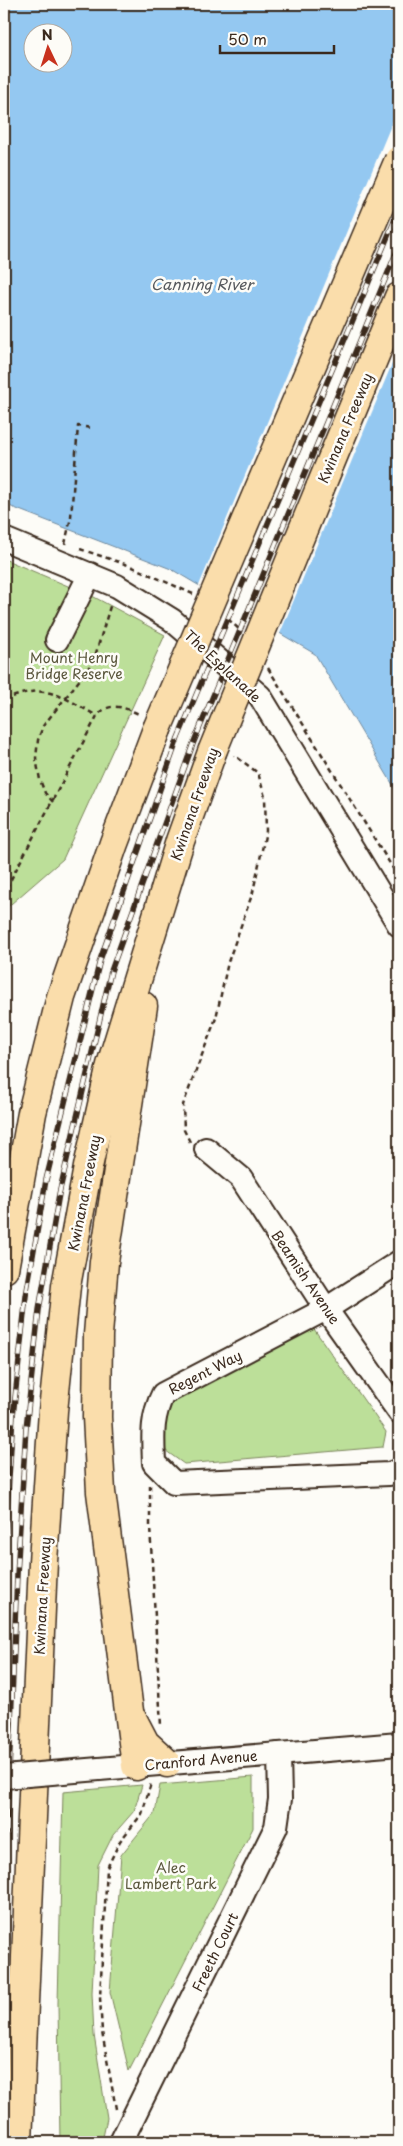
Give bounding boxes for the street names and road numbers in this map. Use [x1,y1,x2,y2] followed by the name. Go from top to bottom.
[312,369,378,487] street label: Kwinana Freeway
[180,625,266,707] street label: The Esplanade
[165,745,223,863] street label: Kwinana Freeway
[62,1133,106,1253] street label: Kwinana Freeway
[267,1226,345,1329] street label: Beamish Avenue
[165,1344,245,1400] street label: Regent Way
[28,1536,56,1656] street label: Kwinana Freeway
[144,1745,259,1775] street label: Cranford Avenue
[187,1909,243,1995] street label: Freeth Court

